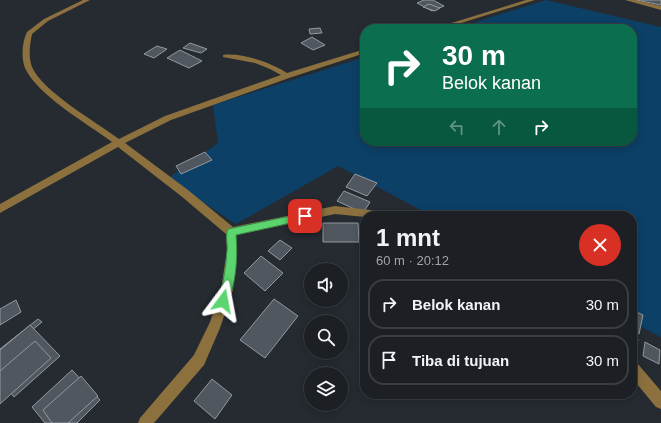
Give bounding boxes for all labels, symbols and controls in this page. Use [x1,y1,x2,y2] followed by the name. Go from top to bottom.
[376,40,428,92] icon: right
[442,40,506,71] text: 30 m
[442,73,541,93] text: Belok kanan
[446,116,468,138] icon: left
[488,116,510,138] icon: ahead
[530,116,552,138] icon: right
[288,199,322,233] pin
[294,205,316,227] icon: arrive
[376,224,440,251] text: 1 mnt
[579,224,621,266] button: close
[376,253,449,268] text: 60 m · 20:12
[304,263,348,411] map controls
[304,263,348,307] button: sound
[202,280,244,322] position arrow
[378,293,400,315] icon: right
[412,296,500,313] text: Belok kanan
[586,296,619,313] text: 30 m
[304,315,348,359] button: search
[378,349,400,371] icon: arrive
[412,352,509,369] text: Tiba di tujuan
[586,352,619,369] text: 30 m
[304,367,348,411] button: layers

